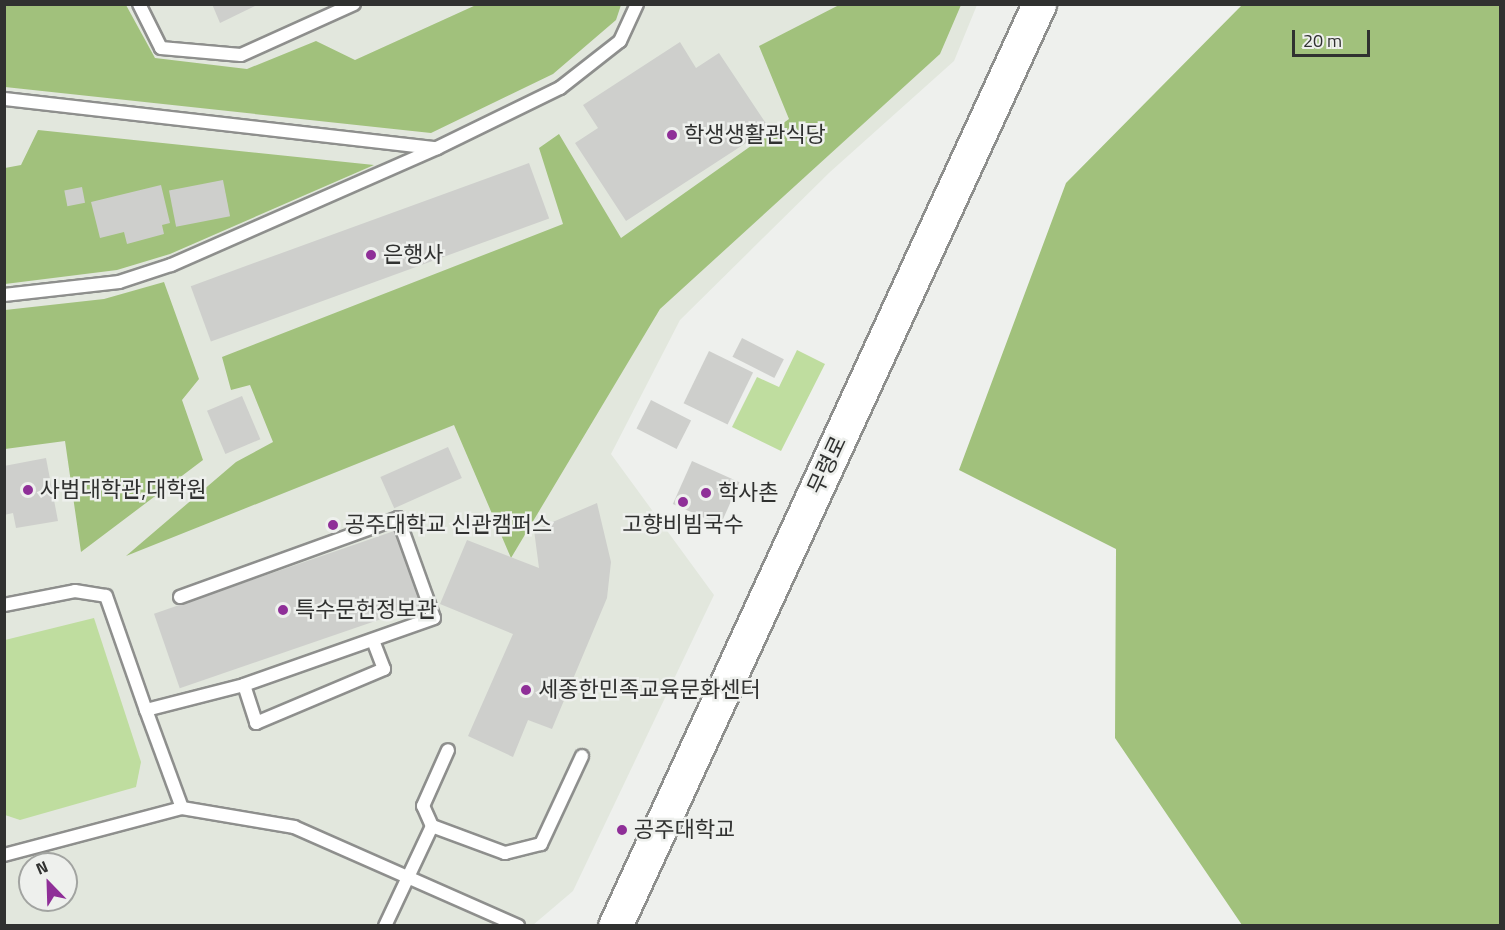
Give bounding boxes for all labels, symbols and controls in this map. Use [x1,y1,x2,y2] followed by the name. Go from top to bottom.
[1295,18,1373,56] scale bar
[1303,27,1342,54] text: 20 m
[684,122,826,148] place label: 학생생활관식당
[665,128,679,142] marker: 학생생활관식당
[383,242,444,268] place label: 은행사
[364,248,378,262] marker: 은행사
[802,432,852,498] street label: 무령로
[40,477,207,503] place label: 사범대학관,대학원
[718,480,779,506] place label: 학사촌
[21,483,35,497] marker: 사범대학관,대학원
[699,486,713,500] marker: 학사촌
[676,495,690,509] marker: 고향비빔국수
[345,512,552,538] place label: 공주대학교 신관캠퍼스
[622,512,744,538] place label: 고향비빔국수
[326,518,340,532] marker: 공주대학교 신관캠퍼스
[295,597,437,623] place label: 특수문헌정보관
[276,603,290,617] marker: 특수문헌정보관
[538,677,761,703] place label: 세종한민족교육문화센터
[519,683,533,697] marker: 세종한민족교육문화센터
[634,817,735,843] place label: 공주대학교
[615,823,629,837] marker: 공주대학교
[18,852,78,912] north arrow
[32,854,52,880] text: N

